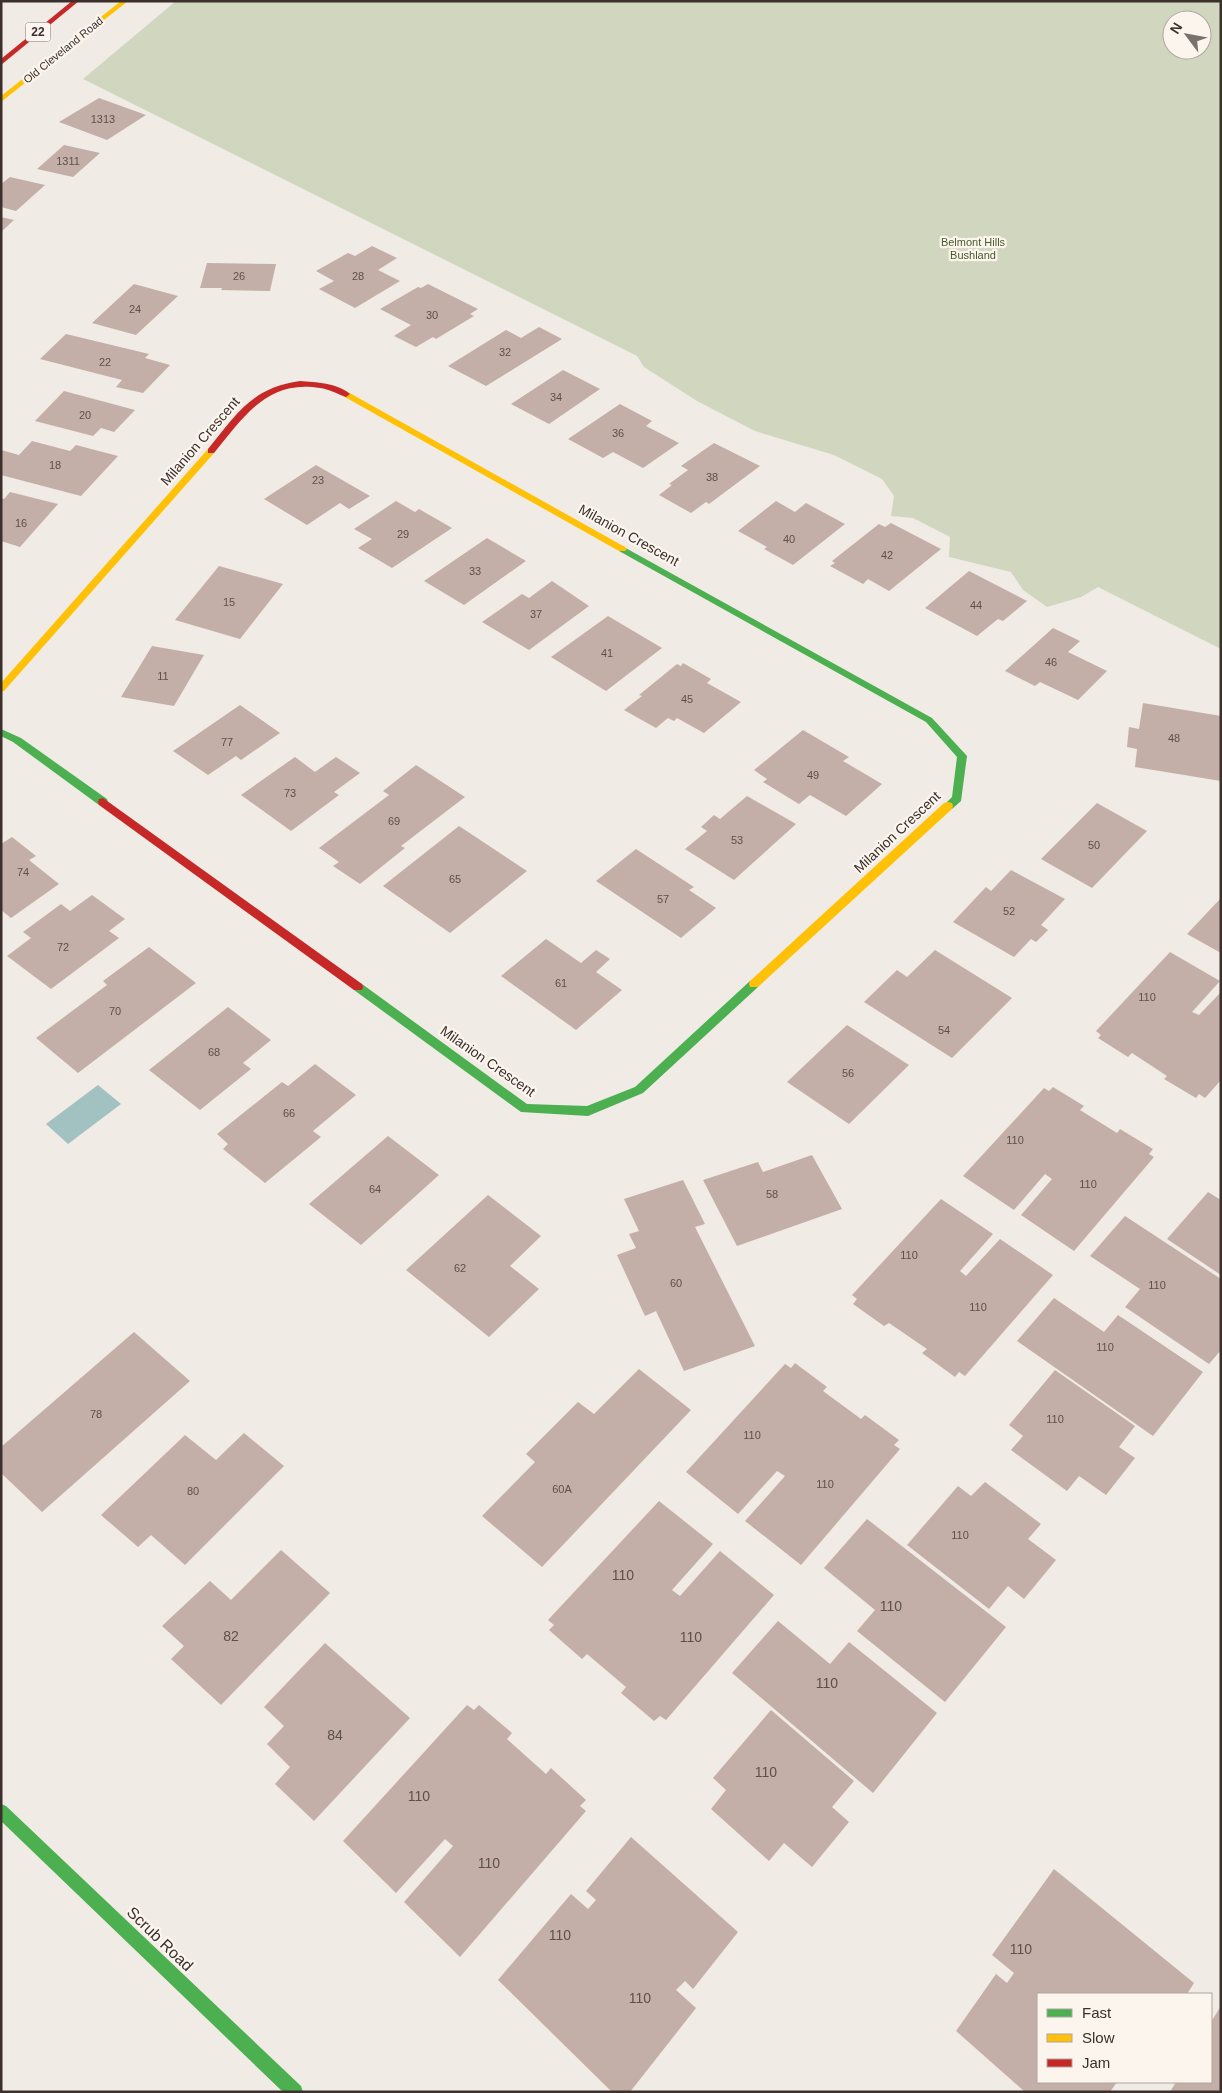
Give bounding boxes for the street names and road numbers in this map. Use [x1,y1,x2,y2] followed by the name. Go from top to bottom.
[21,14,105,86] street label: Old Cleveland Road
[26,22,50,42] road number: 22
[157,393,243,489] street label: Milanion Crescent
[576,501,682,569] street label: Milanion Crescent
[851,788,944,876] street label: Milanion Crescent
[438,1022,539,1100] street label: Milanion Crescent
[124,1904,196,1974] street label: Scrub Road

